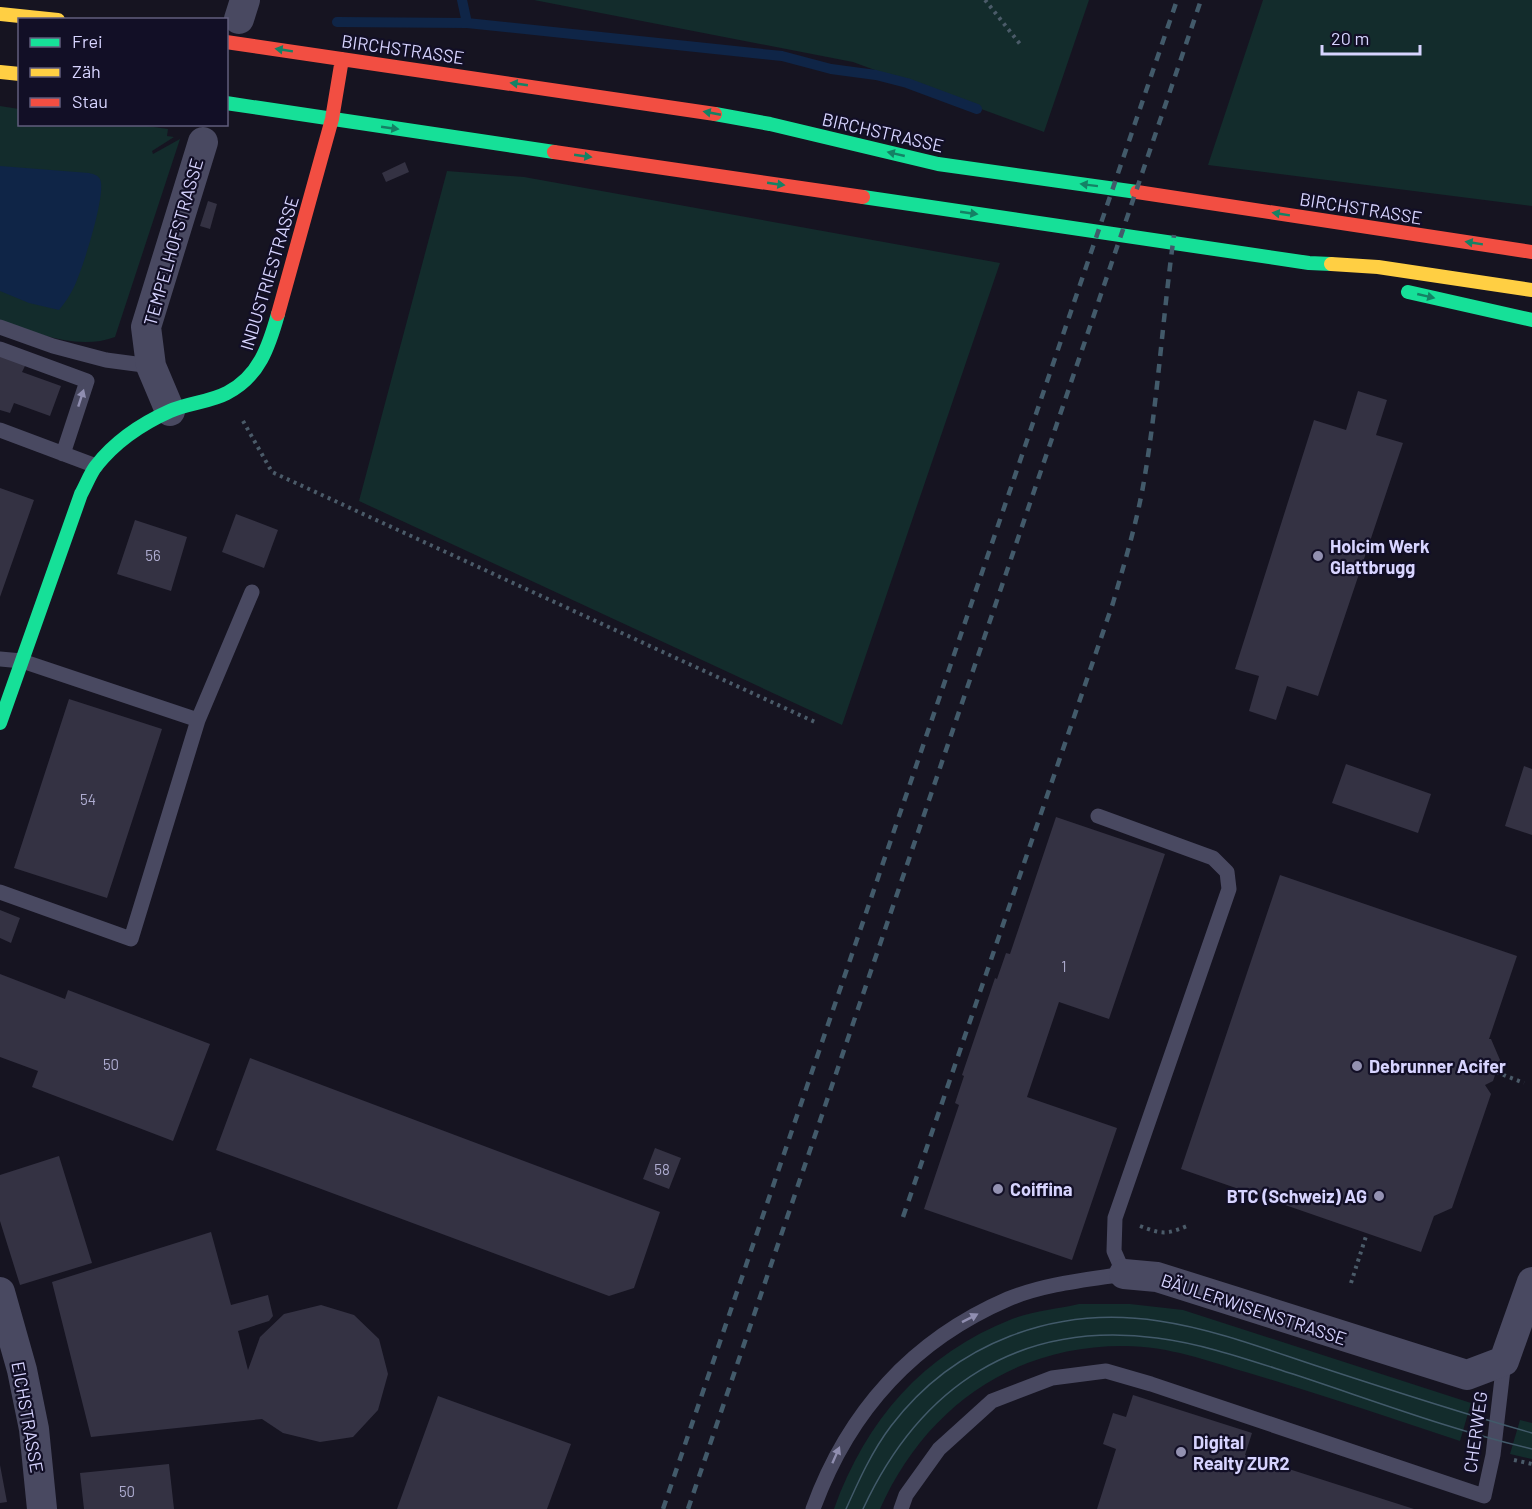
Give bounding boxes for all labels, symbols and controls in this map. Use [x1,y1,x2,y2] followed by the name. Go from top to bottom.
[18,18,228,126] legend
[1322,18,1420,56] scale bar
[1331,27,1369,49] text: 20 m
[340,29,466,69] street label: BIRCHSTRASSE
[72,30,103,52] text: Frei
[274,46,293,55] one-way arrow
[72,60,101,82] text: Zäh
[510,80,529,89] one-way arrow
[72,90,108,112] text: Stau
[820,107,946,157] street label: BIRCHSTRASSE
[702,108,721,117] one-way arrow
[381,123,400,132] one-way arrow
[887,149,905,159] one-way arrow
[574,152,593,161] one-way arrow
[139,156,207,328] street label: TEMPELHOFSTRASSE
[767,180,786,189] one-way arrow
[1079,180,1098,189] one-way arrow
[1298,187,1424,229] street label: BIRCHSTRASSE
[235,193,303,353] street label: INDUSTRIESTRASSE
[960,208,979,217] one-way arrow
[1272,209,1291,218] one-way arrow
[1465,238,1484,247] one-way arrow
[1416,291,1435,301] one-way arrow
[77,389,86,407] one-way arrow
[1330,535,1430,578] place label: Holcim Werk Glattbrugg
[145,546,161,564] house number: 56
[1311,549,1325,563] marker: Holcim Werk Glattbrugg
[80,790,96,808] house number: 54
[1061,957,1067,975] house number: 1
[103,1055,119,1073] house number: 50
[1369,1055,1506,1077] place label: Debrunner Acifer
[1350,1059,1364,1073] marker: Debrunner Acifer
[654,1160,670,1178] house number: 58
[1010,1178,1072,1200] place label: Coiffina
[991,1182,1005,1196] marker: Coiffina
[1227,1185,1367,1207] place label: BTC (Schweiz) AG
[1372,1189,1386,1203] marker: BTC (Schweiz) AG
[1159,1269,1349,1349] street label: BÄULERWISENSTRASSE
[962,1313,979,1323] one-way arrow
[7,1360,49,1474] street label: EICHSTRASSE
[1458,1390,1492,1474] street label: CHERWEG
[1193,1431,1290,1474] place label: Digital Realty ZUR2
[1174,1445,1188,1459] marker: Digital Realty ZUR2
[831,1446,841,1464] one-way arrow
[119,1482,135,1500] house number: 50

